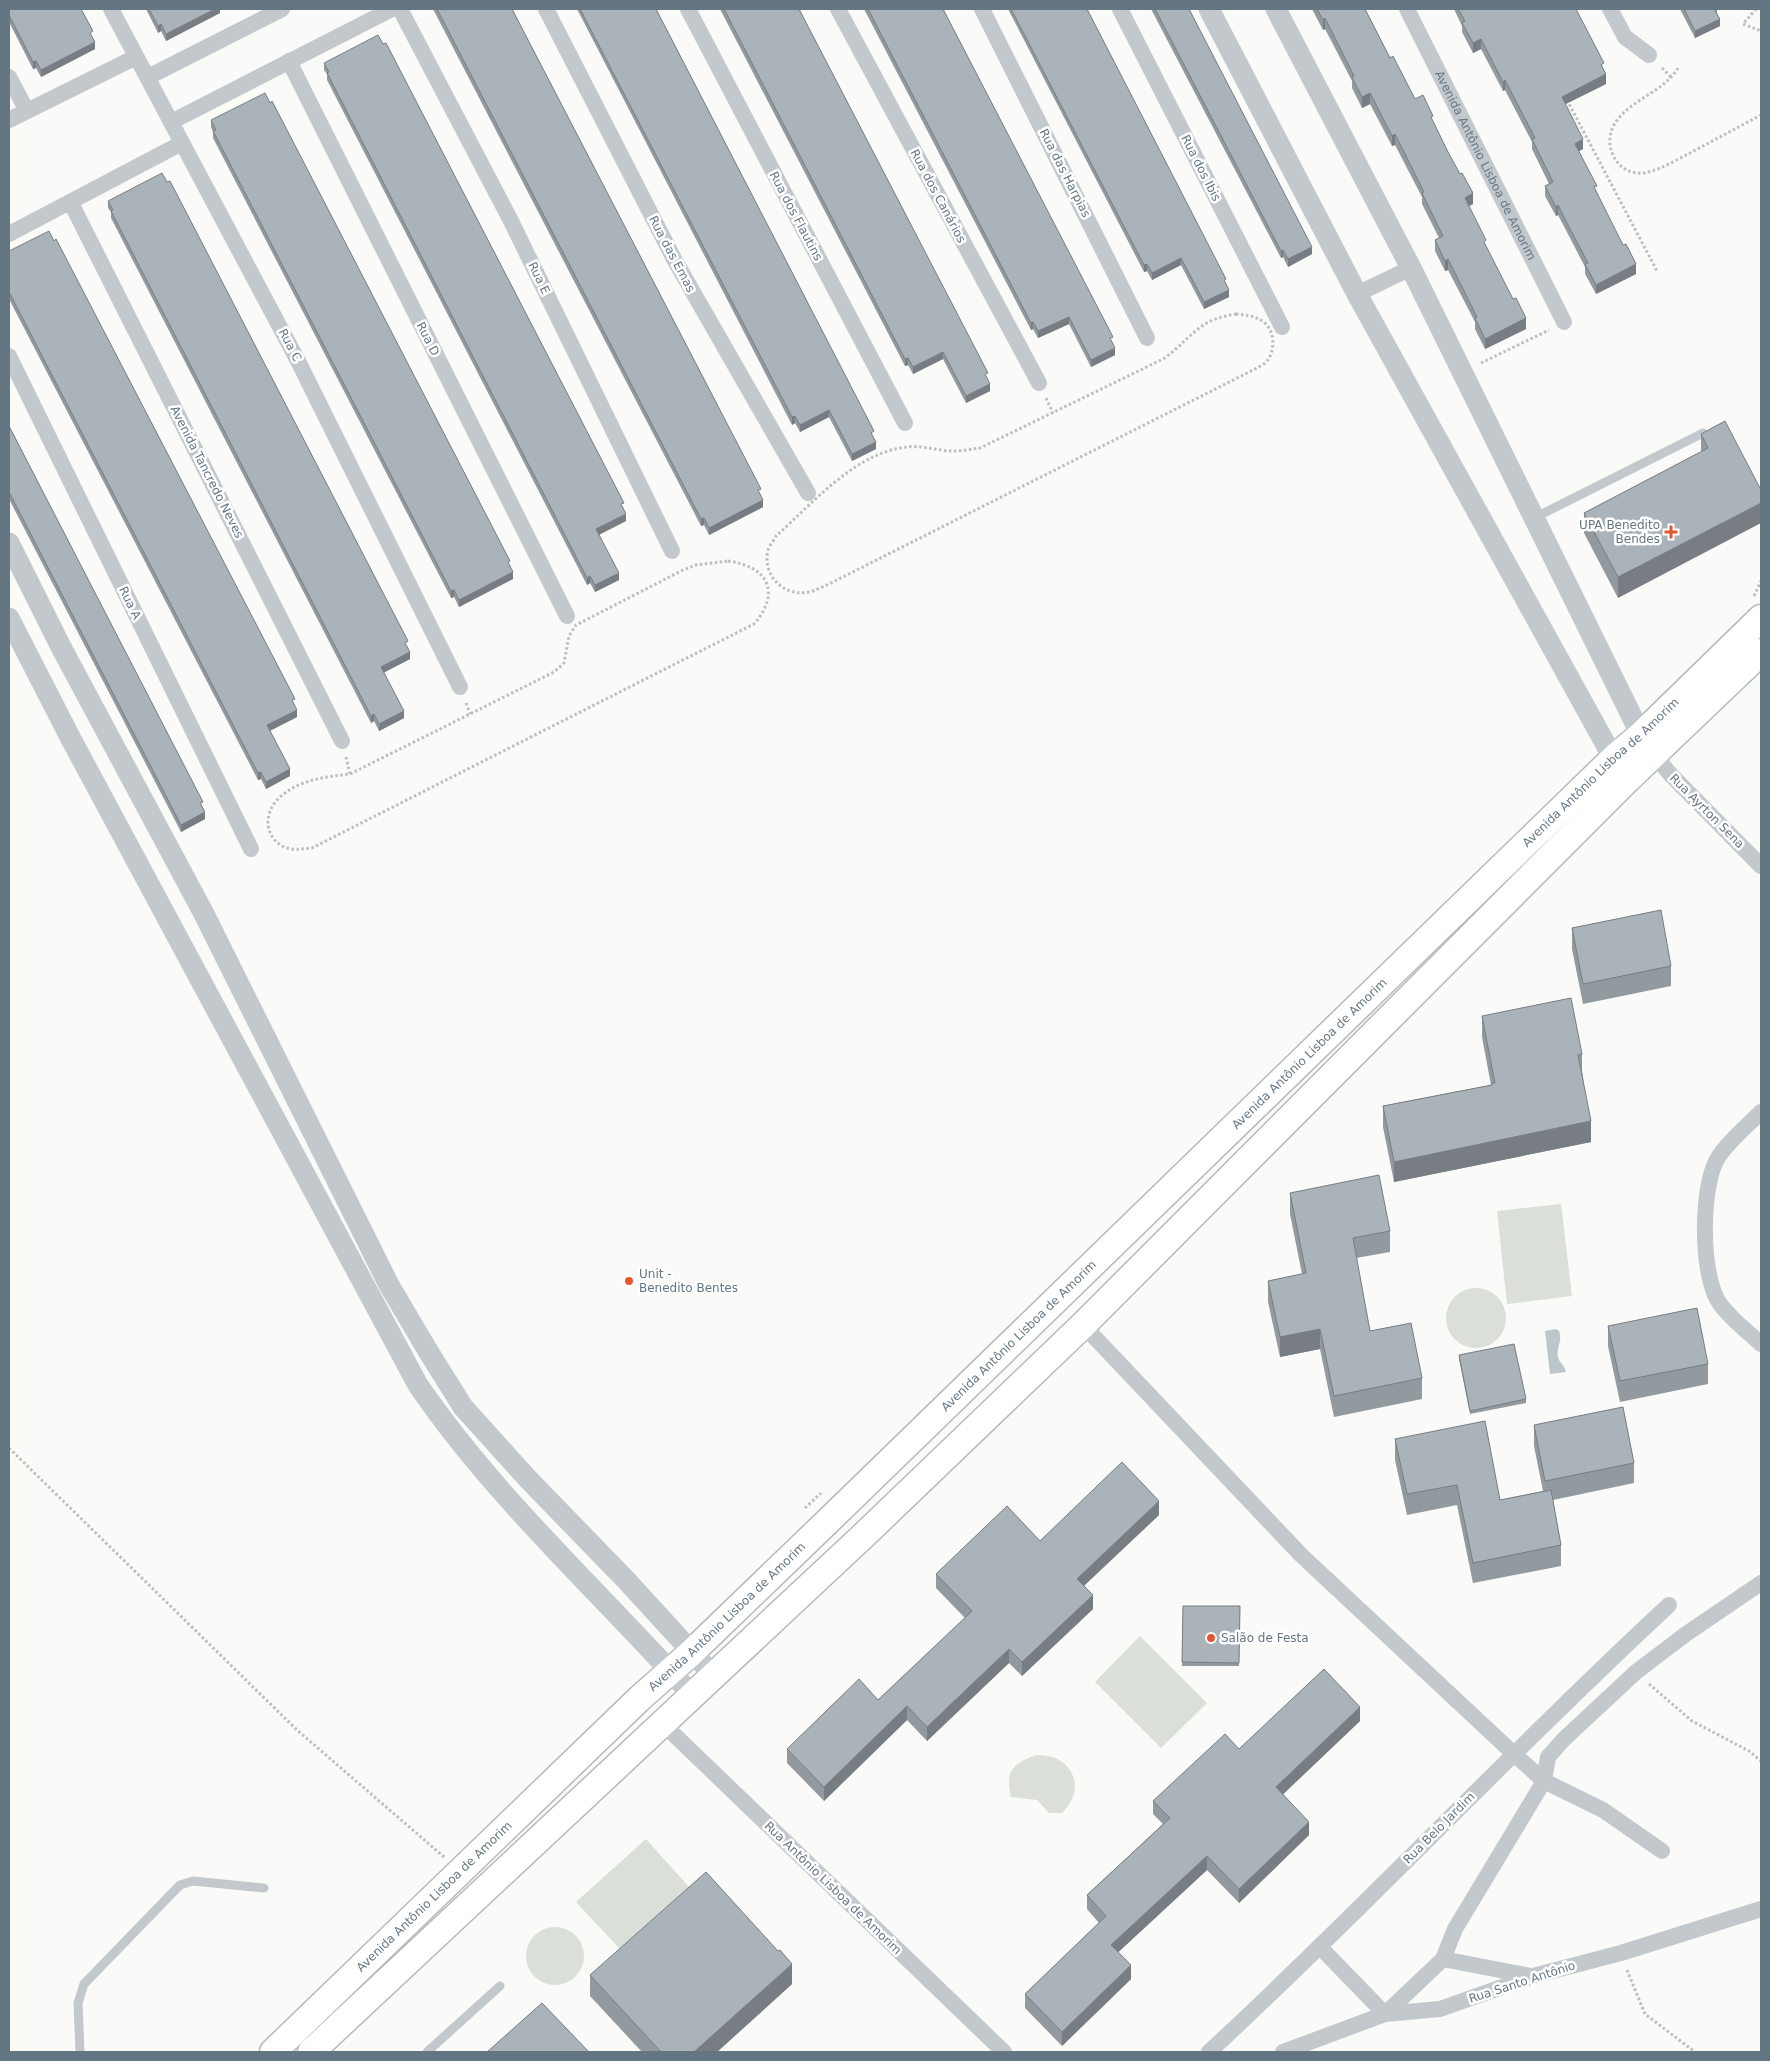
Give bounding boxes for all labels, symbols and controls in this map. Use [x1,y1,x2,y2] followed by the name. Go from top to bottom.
[1432,68,1539,263] street label: Avenida Antônio Lisboa de Amorim
[1037,126,1093,220] street label: Rua das Harpias
[1178,133,1224,203] street label: Rua dos Ibis
[907,147,969,245] street label: Rua dos Canários
[767,169,825,263] street label: Rua dos Flautins
[646,213,698,295] street label: Rua das Emas
[525,260,553,296] street label: Rua E
[414,320,442,358] street label: Rua D
[276,326,304,364] street label: Rua C
[167,404,247,540] street label: Avenida Tancredo Neves
[1579,518,1660,546] place label: UPA Benedito Bendes
[1664,525,1678,539] marker: UPA Benedito Bendes
[116,584,144,622] street label: Rua A
[1520,695,1682,850] street label: Avenida Antônio Lisboa de Amorim
[1667,771,1747,851] street label: Rua Ayrton Sena
[1229,975,1390,1132] street label: Avenida Antônio Lisboa de Amorim
[938,1258,1099,1414] street label: Avenida Antônio Lisboa de Amorim
[639,1267,738,1295] place label: Unit - Benedito Bentes
[623,1275,635,1287] marker: Unit - Benedito Bentes
[646,1540,808,1694] street label: Avenida Antônio Lisboa de Amorim
[1221,1631,1309,1645] place label: Salão de Festa
[1205,1632,1217,1644] marker: Salão de Festa
[1400,1789,1478,1867] street label: Rua Belo Jardim
[354,1818,515,1975] street label: Avenida Antônio Lisboa de Amorim
[762,1819,904,1957] street label: Rua Antônio Lisboa de Amorim
[1467,1958,1577,2006] street label: Rua Santo Antônio

